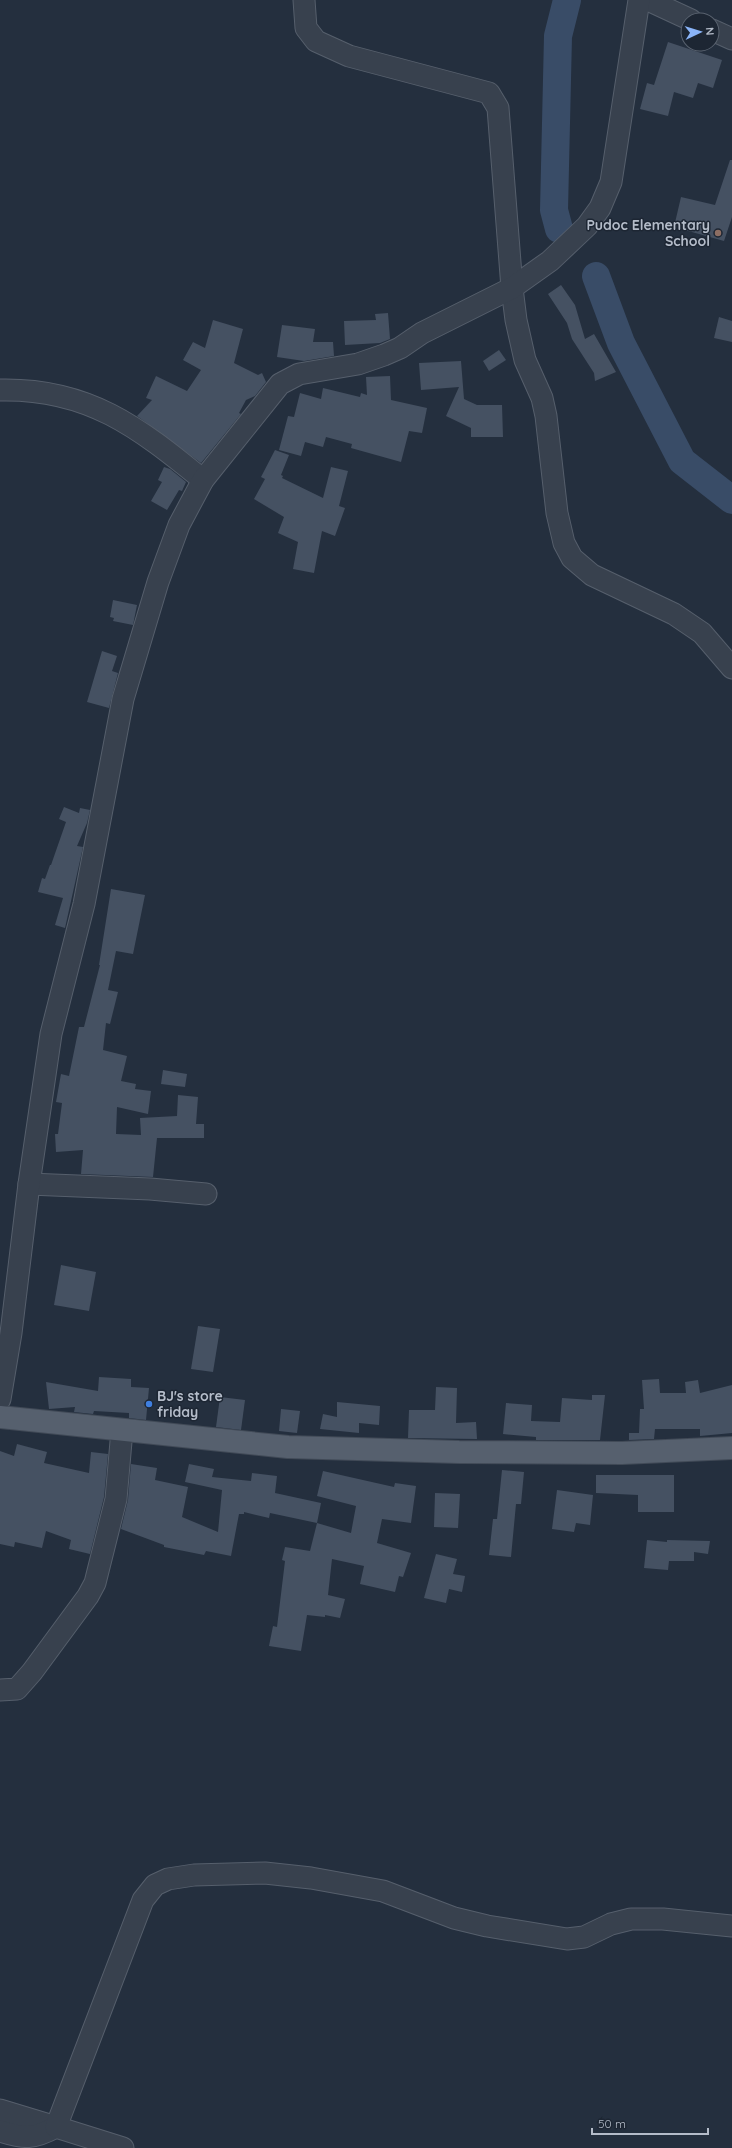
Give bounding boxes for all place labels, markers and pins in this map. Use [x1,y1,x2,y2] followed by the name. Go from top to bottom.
[586,216,710,250] place label: Pudoc Elementary School
[713,228,723,238] marker: Pudoc Elementary School
[157,1387,223,1421] place label: BJ's store friday
[144,1399,154,1409] marker: BJ's store friday

